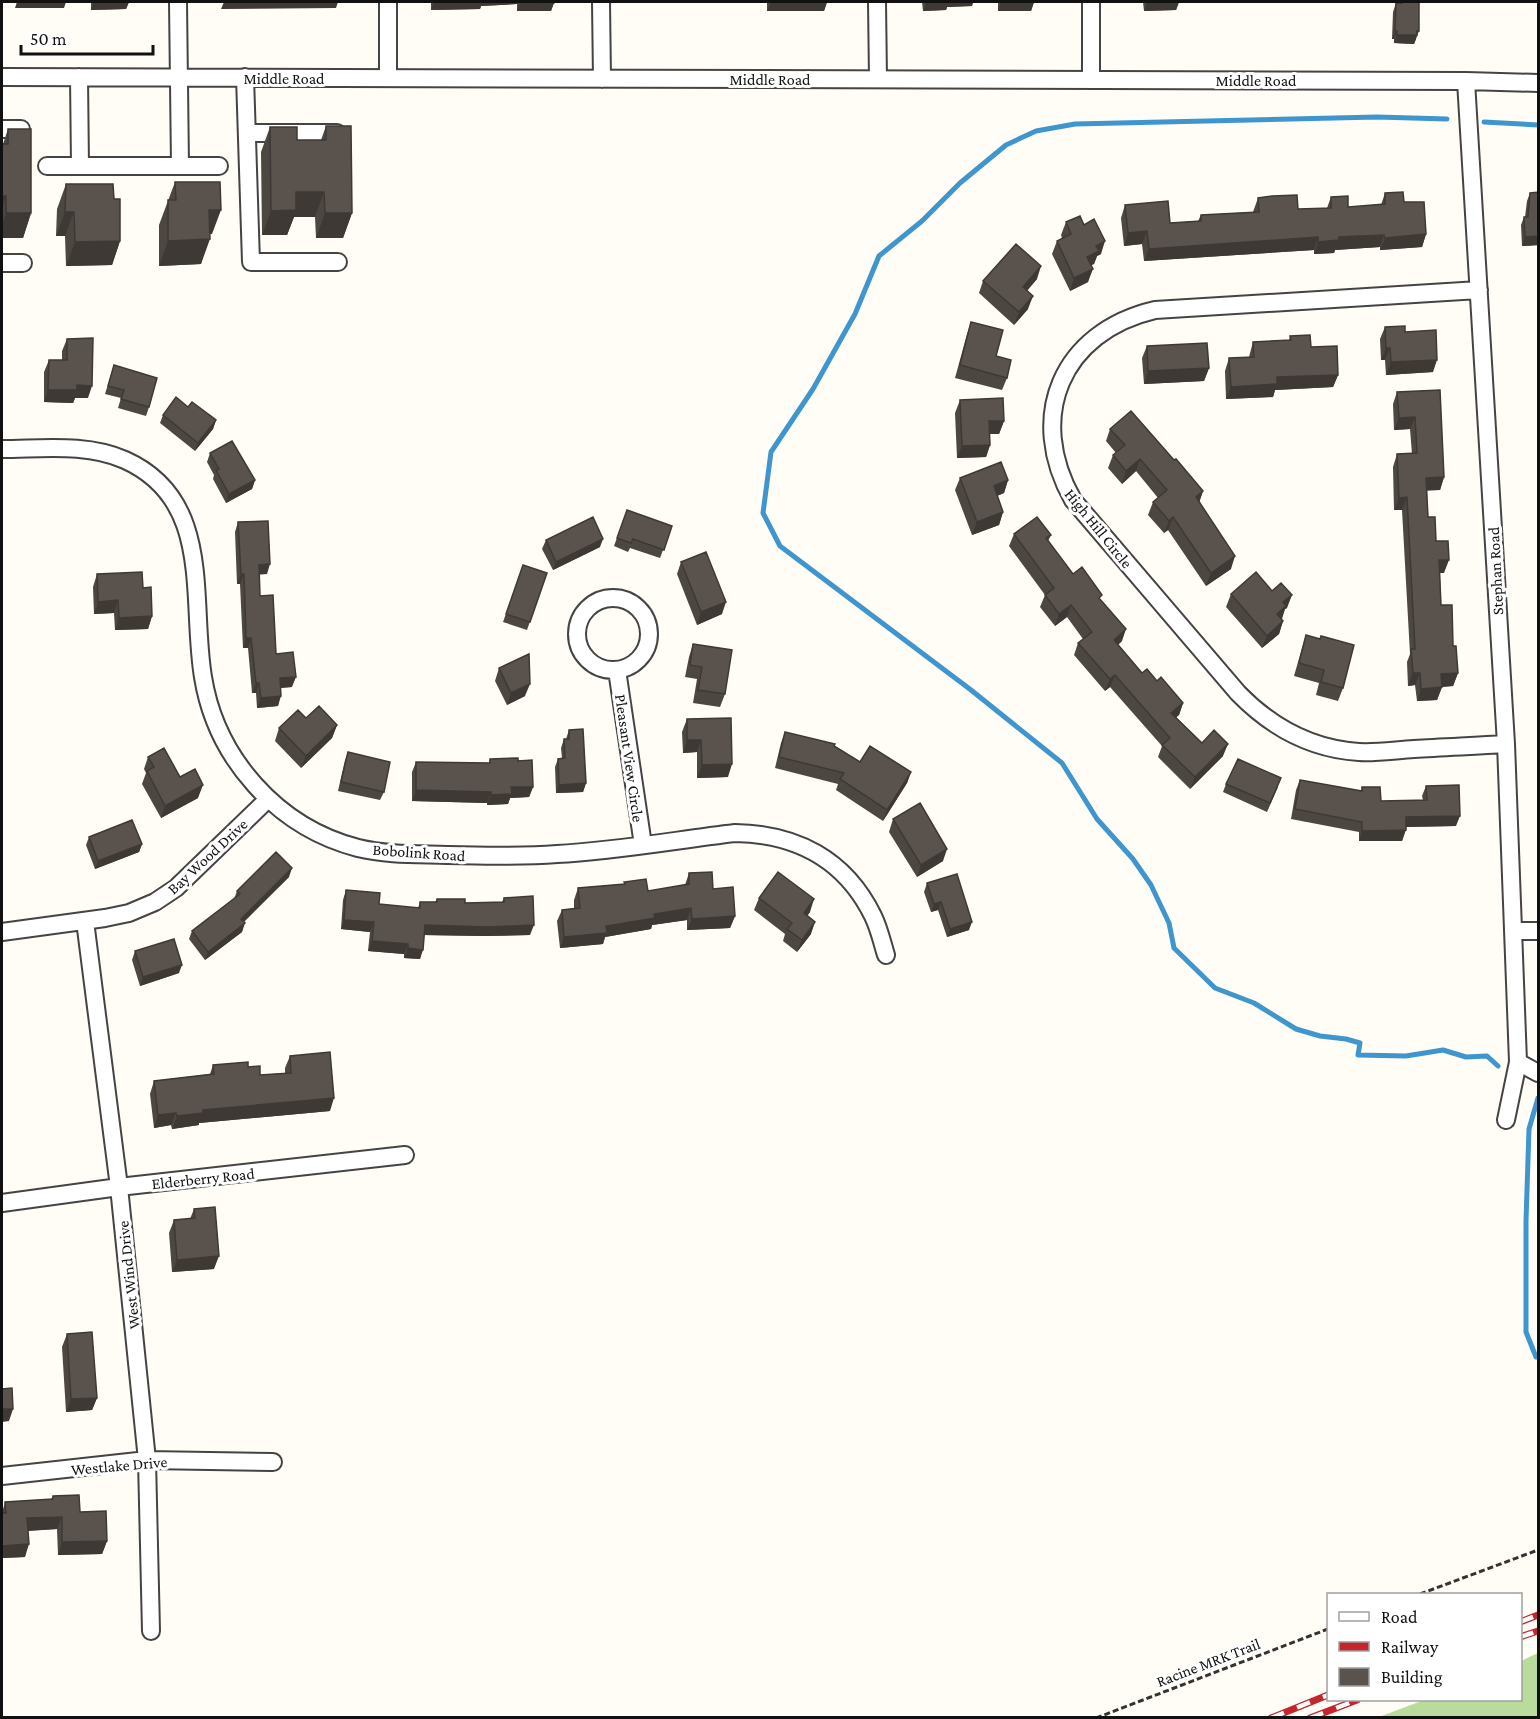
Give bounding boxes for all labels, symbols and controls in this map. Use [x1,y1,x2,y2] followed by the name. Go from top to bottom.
[21,18,153,56] scale bar
[30,29,67,49] text: 50 m
[244,70,325,87] street label: Middle Road
[730,71,811,88] street label: Middle Road
[1216,72,1297,89] street label: Middle Road
[1061,485,1136,572] street label: High Hill Circle
[1485,526,1507,615] street label: Stephan Road
[612,693,647,823] street label: Pleasant View Circle
[164,815,251,898] street label: Bay Wood Drive
[372,841,466,864] street label: Bobolink Road
[151,1165,256,1193] street label: Elderberry Road
[114,1220,143,1330] street label: West Wind Drive
[70,1453,168,1478] street label: Westlake Drive
[1327,1593,1522,1701] legend
[1381,1607,1418,1627] text: Road
[1154,1635,1262,1690] street label: Racine MRK Trail
[1381,1637,1439,1657] text: Railway
[1381,1667,1443,1687] text: Building

